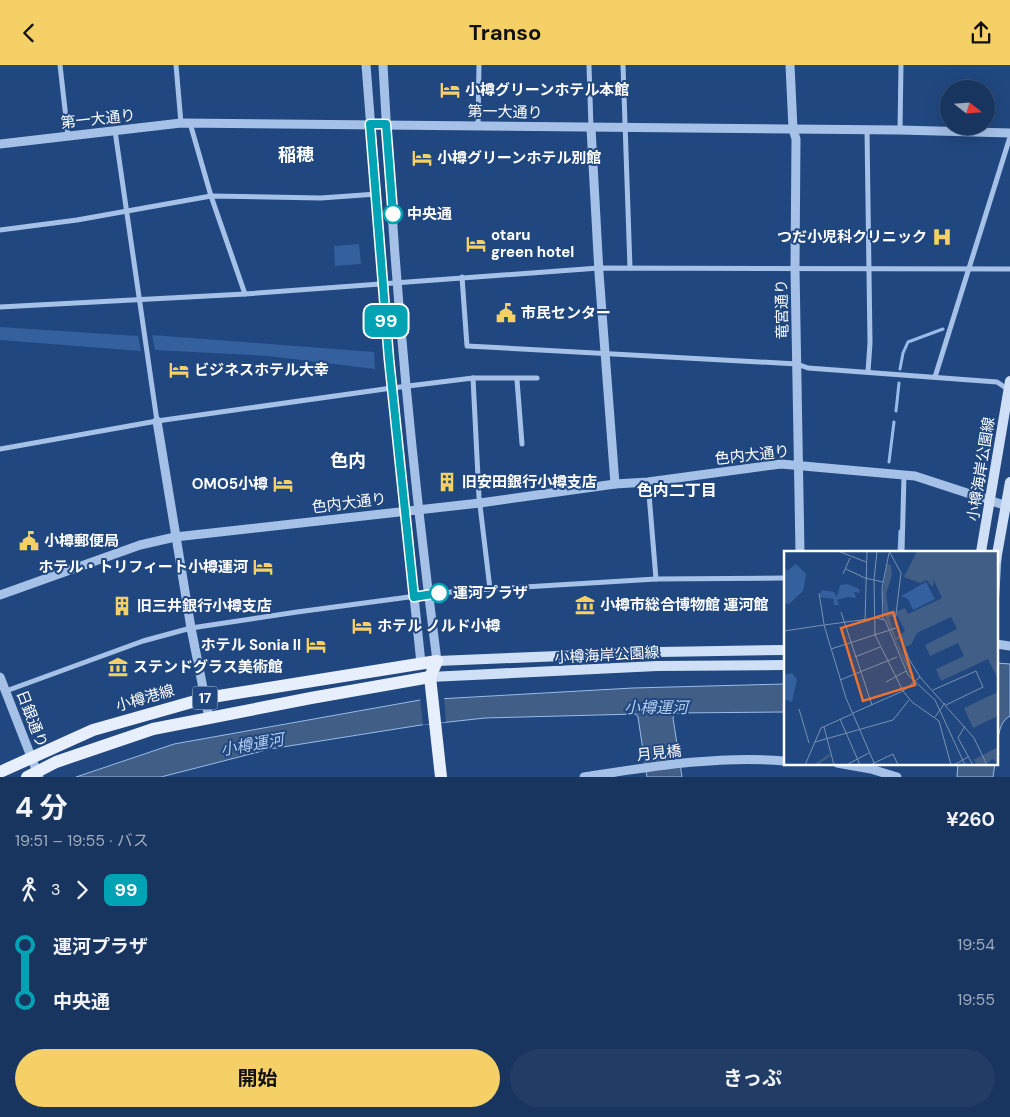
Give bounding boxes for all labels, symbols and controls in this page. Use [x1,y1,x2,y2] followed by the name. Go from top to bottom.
[469,18,541,47] text: Transo
[15,19,43,47] icon: back
[967,19,995,47] icon: share
[439,79,461,101] hotel icon: 小樽グリーンホテル本館
[465,80,629,100] place label: 小樽グリーンホテル本館
[940,80,995,135] north arrow
[940,80,995,135] map controls
[467,101,543,123] street label: 第一大通り
[60,105,136,133] street label: 第一大通り
[278,143,314,167] district label: 稲穂
[411,147,433,169] hotel icon: 小樽グリーンホテル別館
[437,148,601,168] place label: 小樽グリーンホテル別館
[383,204,403,224] marker: 中央通
[407,204,452,224] place label: 中央通
[491,225,574,262] place label: otaru green hotel
[931,226,953,248] hospital icon: つだ小児科クリニック
[777,227,927,247] place label: つだ小児科クリニック
[465,233,487,255] hotel icon: otaru green hotel
[771,279,793,339] street label: 竜宮通り
[495,302,517,324] public building icon: 市民センター
[521,303,611,323] place label: 市民センター
[364,305,408,337] line badge: 99
[375,309,397,333] text: 99
[168,359,190,381] hotel icon: ビジネスホテル大幸
[194,360,329,380] place label: ビジネスホテル大幸
[963,416,999,522] street label: 小樽海岸公園線
[714,441,790,469] street label: 色内大通り
[330,449,366,473] district label: 色内
[436,471,458,493] building icon: 旧安田銀行小樽支店
[462,472,597,492] place label: 旧安田銀行小樽支店
[272,473,294,495] hotel icon: OMO5小樽
[192,474,268,494] place label: OMO5小樽
[637,480,717,501] district label: 色内二丁目
[311,489,387,517] street label: 色内大通り
[18,530,40,552] public building icon: 小樽郵便局
[44,531,119,551] place label: 小樽郵便局
[784,551,998,765] inset map
[252,556,274,578] hotel icon: ホテル・トリフィート小樽運河
[38,557,248,577] place label: ホテル・トリフィート小樽運河
[429,583,449,603] marker: 運河プラザ
[453,583,528,603] place label: 運河プラザ
[574,594,596,616] museum icon: 小樽市総合博物館 運河館
[111,595,133,617] building icon: 旧三井銀行小樽支店
[600,595,769,615] place label: 小樽市総合博物館 運河館
[137,596,272,616] place label: 旧三井銀行小樽支店
[351,615,373,637] hotel icon: ホテル ノルド小樽
[377,616,501,636] place label: ホテル ノルド小樽
[305,634,327,656] hotel icon: ホテル Sonia II
[200,635,301,655] place label: ホテル Sonia II
[554,642,660,668] street label: 小樽海岸公園線
[107,656,129,678] museum icon: ステンドグラス美術館
[133,657,283,677] place label: ステンドグラス美術館
[113,680,177,716] street label: 小樽港線
[12,687,52,751] street label: 日銀通り
[192,687,218,709] road number: 17
[624,697,691,718] water label: 小樽運河
[219,728,288,760] water label: 小樽運河
[636,741,682,765] street label: 月見橋
[15,789,68,826] text: 4 分
[946,807,995,832] text: ¥260
[15,830,149,851] text: 19:51 – 19:55 · バス
[15,876,43,904] icon: walk
[68,876,96,904] icon: forward
[114,878,137,902] text: 99
[51,879,60,900] text: 3
[53,934,148,959] text: 運河プラザ
[957,934,995,955] text: 19:54
[53,989,110,1014] text: 中央通
[957,989,995,1010] text: 19:55
[15,1049,500,1107] button: 開始
[510,1049,995,1107] button: きっぷ

